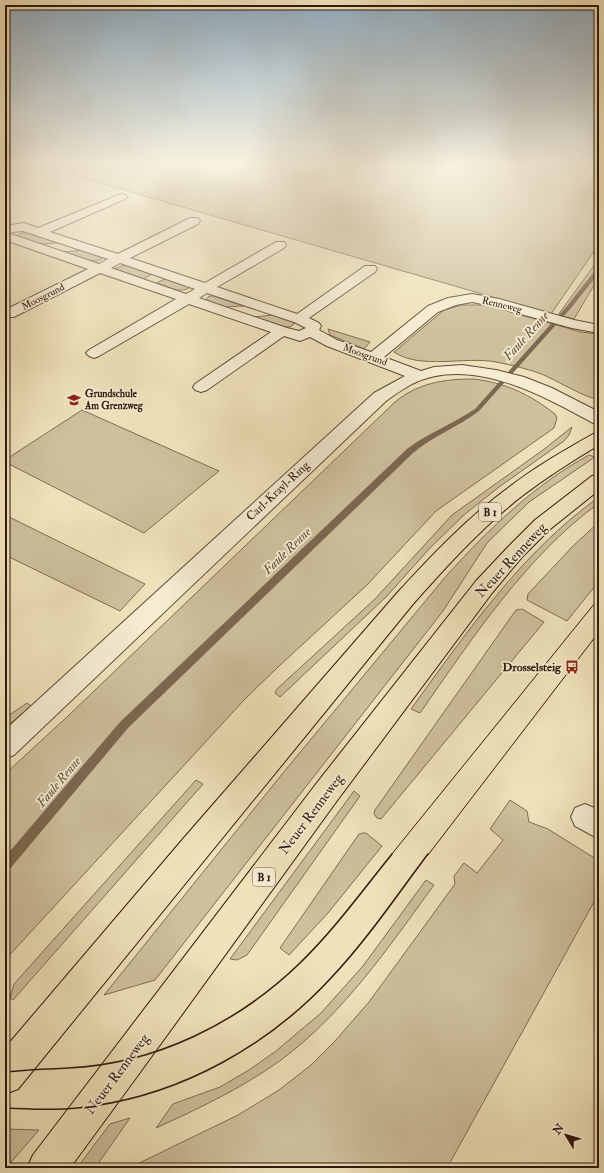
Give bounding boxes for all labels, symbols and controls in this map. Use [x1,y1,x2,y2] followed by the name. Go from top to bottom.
[20,281,66,313] street label: Moosgrund
[481,294,524,316] street label: Renneweg
[499,308,553,365] water label: Faule Renne
[341,341,389,369] street label: Moosgrund
[84,388,144,413] place label: Grundschule Am Grenzweg
[66,392,82,408] school or university icon: Grundschule Am Grenzweg
[243,457,314,524] street label: Carl-Krayl-Ring
[479,503,501,521] road number: B 1
[472,518,551,601] street label: Neuer Renneweg
[259,524,315,579] water label: Faule Renne
[564,659,580,675] bus stop icon: Drosselsteig
[503,660,562,675] place label: Drosselsteig
[33,753,85,811] water label: Faule Renne
[275,769,348,858] street label: Neuer Renneweg
[253,868,275,886] road number: B 1
[81,1029,154,1118] street label: Neuer Renneweg
[546,1115,586,1155] north arrow
[550,1120,567,1138] text: N

